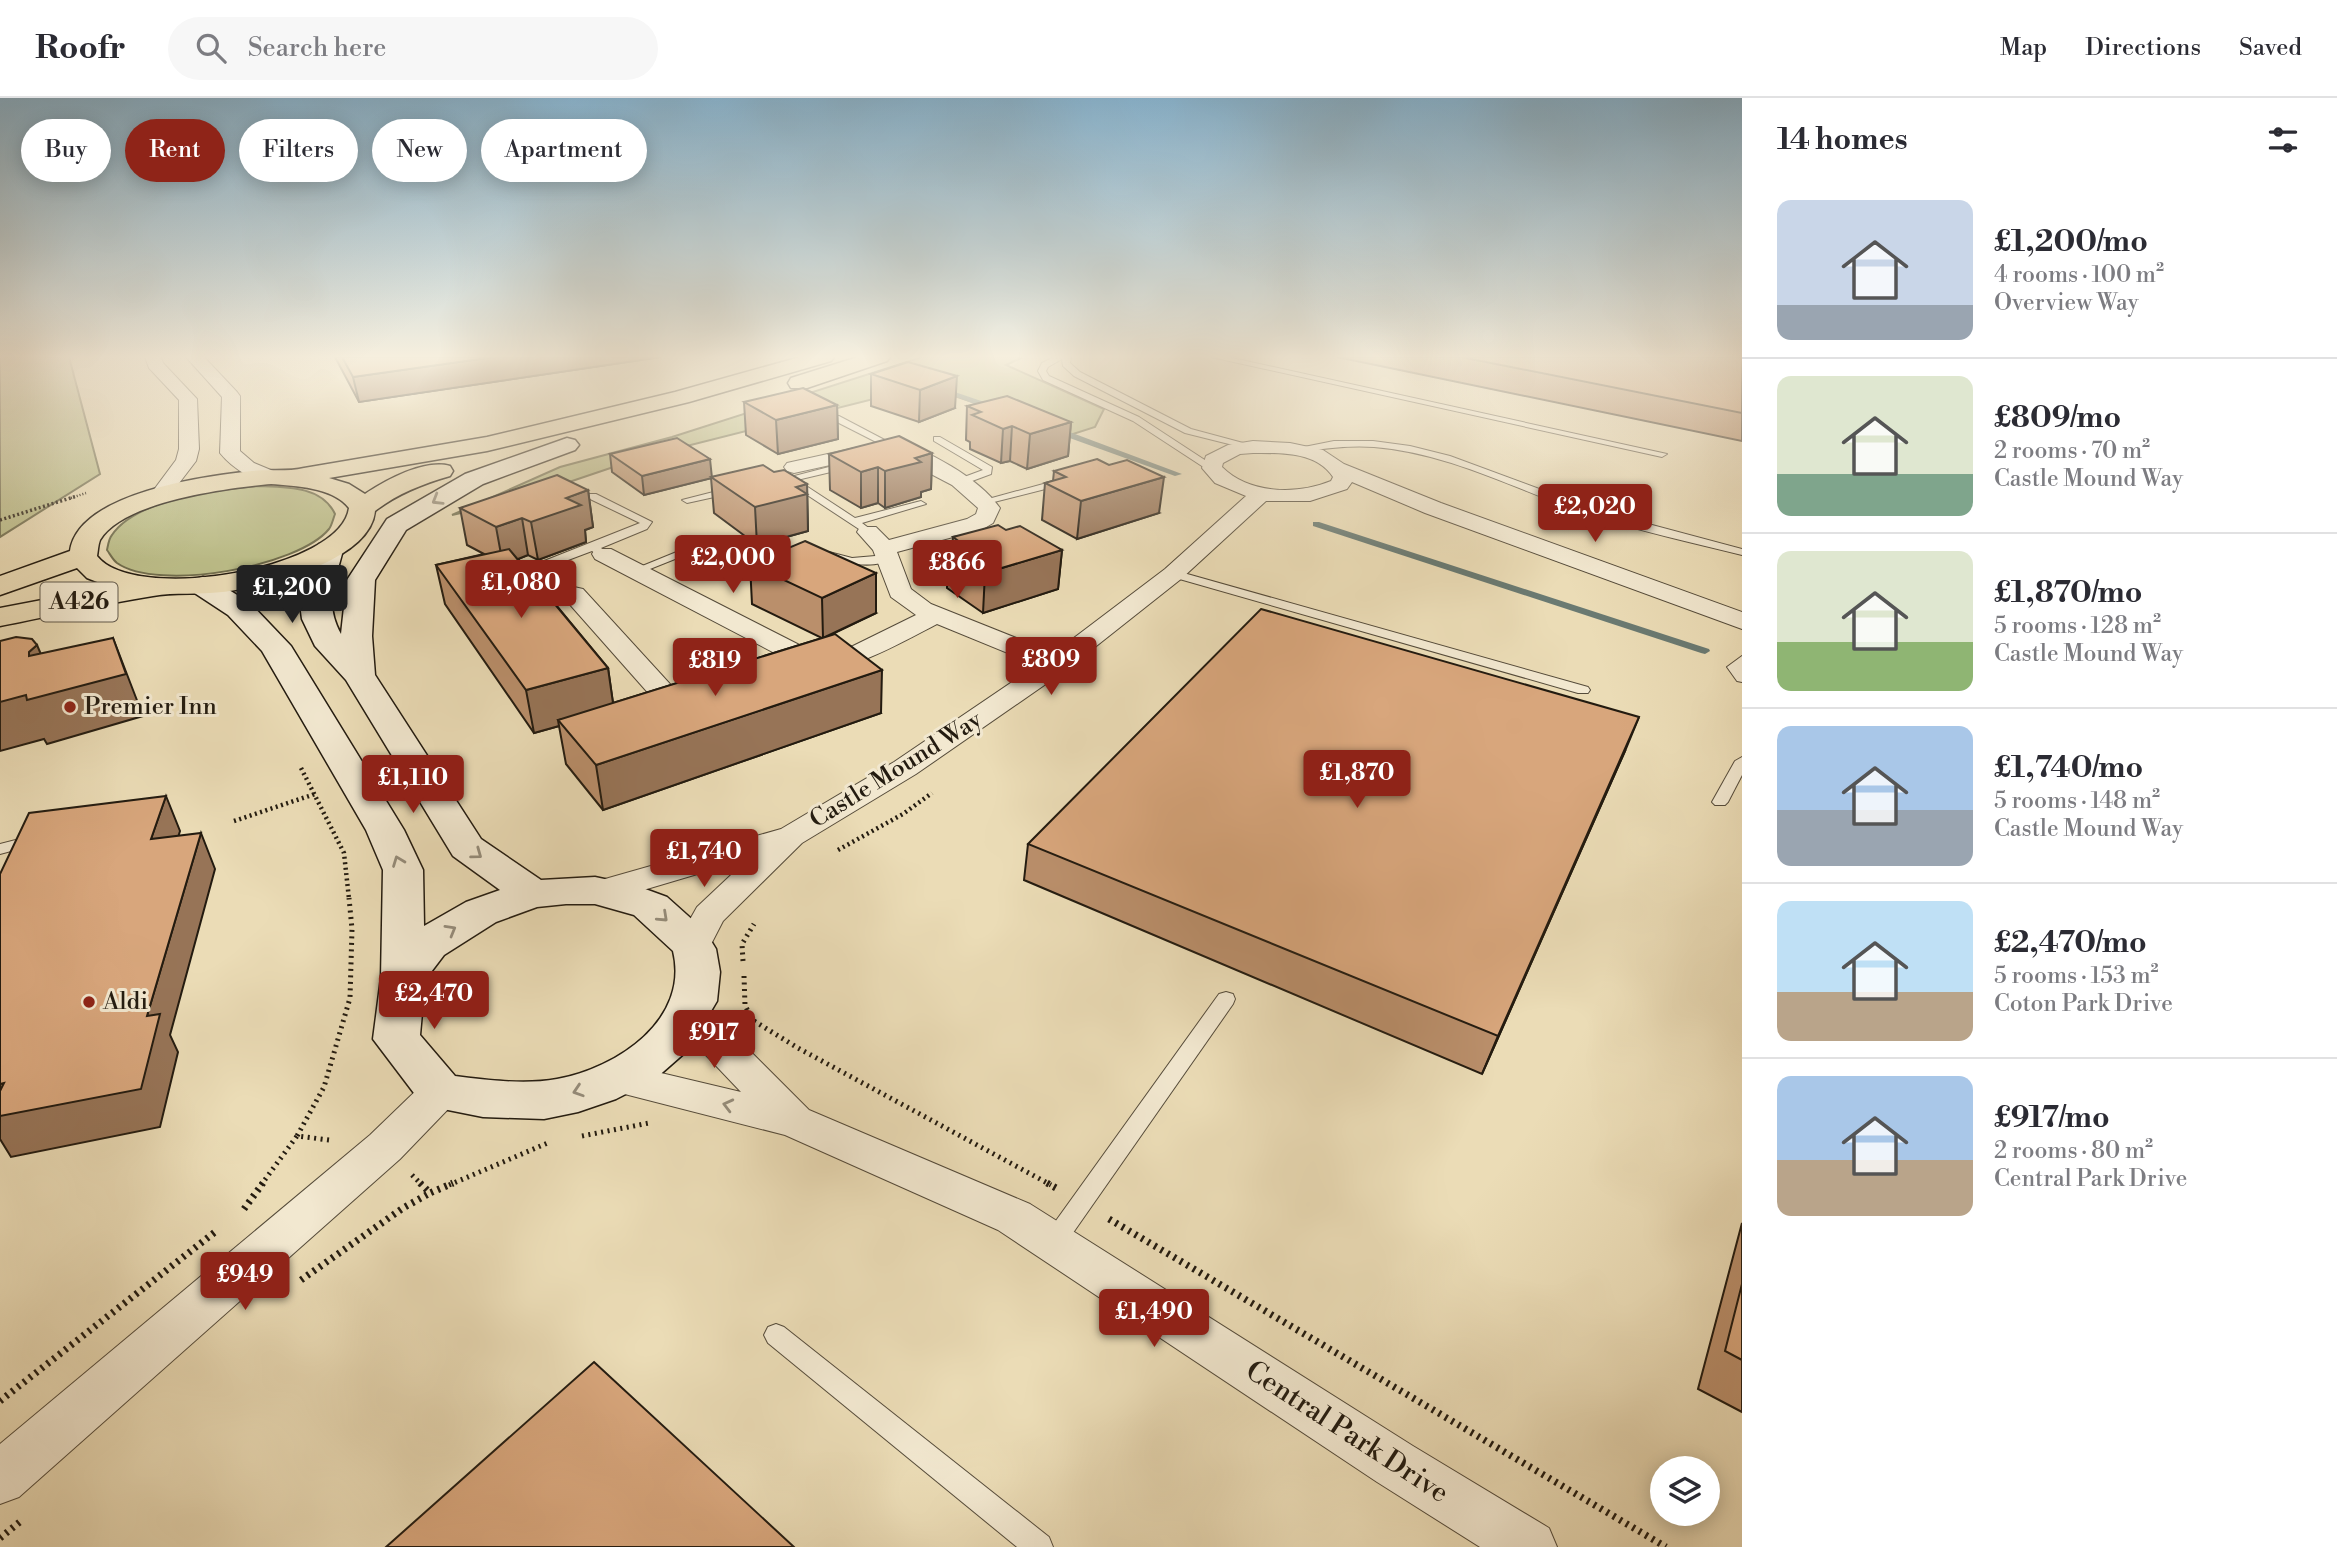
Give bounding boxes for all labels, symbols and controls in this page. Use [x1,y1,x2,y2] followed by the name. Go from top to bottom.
[168,17,658,80] search box
[35,28,126,69] text: Roofr
[192,29,230,67] icon: search
[248,32,386,64] text: Search here
[2000,33,2047,63] text: Map
[2085,33,2201,63] text: Directions
[2239,33,2302,63] text: Saved
[21,119,111,182] chip: Buy
[125,119,225,182] chip: Rent
[239,119,358,182] chip: Filters
[372,119,467,182] chip: New
[481,119,647,182] chip: Apartment
[1777,121,1908,159] text: 14 homes
[2264,121,2302,159] icon: filters
[1994,223,2148,261] text: £1,200/mo
[1833,228,1917,312] icon: home
[1994,261,2164,289] text: 4 rooms · 100 m²
[1994,289,2139,317] text: Overview Way
[1994,399,2121,437] text: £809/mo
[1833,404,1917,488] icon: home
[1994,437,2150,465] text: 2 rooms · 70 m²
[1994,465,2183,493] text: Castle Mound Way
[1538,484,1652,544] pin: £2,020
[431,492,444,505] one-way arrow
[1554,493,1636,521] text: £2,020
[676,536,790,595] pin: £2,000
[916,540,998,600] pin: £866
[691,544,775,572] text: £2,000
[929,549,985,577] text: £866
[464,560,578,620] pin: £1,080
[235,566,349,625] pin: £1,200
[481,569,561,597] text: £1,080
[252,574,332,602] text: £1,200
[1994,574,2143,612] text: £1,870/mo
[1833,579,1917,663] icon: home
[41,582,118,622] road number: A426
[1994,612,2161,640] text: 5 rooms · 128 m²
[674,638,756,698] pin: £819
[1010,638,1092,697] pin: £809
[1994,640,2183,668] text: Castle Mound Way
[1022,646,1080,674] text: £809
[689,647,741,675] text: £819
[84,692,217,722] place label: Premier Inn
[62,699,78,715] marker: Premier Inn
[804,705,988,835] street label: Castle Mound Way
[1994,749,2143,787] text: £1,740/mo
[1300,750,1414,810] pin: £1,870
[1833,754,1917,838] icon: home
[356,756,470,815] pin: £1,110
[1319,759,1395,787] text: £1,870
[378,764,448,792] text: £1,110
[1994,787,2160,815] text: 5 rooms · 148 m²
[1994,815,2183,843] text: Castle Mound Way
[647,830,761,889] pin: £1,740
[666,838,742,866] text: £1,740
[469,846,482,858] one-way arrow
[393,856,407,868] one-way arrow
[655,909,668,921] one-way arrow
[1994,924,2147,962] text: £2,470/mo
[443,925,456,938] one-way arrow
[1833,929,1917,1013] icon: home
[1994,962,2159,990] text: 5 rooms · 153 m²
[377,972,491,1031] pin: £2,470
[395,980,473,1008] text: £2,470
[102,987,148,1017] place label: Aldi
[1994,990,2173,1018] text: Coton Park Drive
[81,994,97,1010] marker: Aldi
[673,1010,755,1070] pin: £917
[689,1019,739,1047] text: £917
[572,1083,584,1098] one-way arrow
[722,1099,734,1113] one-way arrow
[1994,1099,2110,1137] text: £917/mo
[1833,1104,1917,1188] icon: home
[1994,1137,2153,1165] text: 2 rooms · 80 m²
[1994,1165,2187,1193] text: Central Park Drive
[204,1252,286,1312] pin: £949
[217,1261,273,1289] text: £949
[1097,1290,1211,1349] pin: £1,490
[1115,1298,1193,1326] text: £1,490
[1239,1353,1455,1511] street label: Central Park Drive
[1650,1456,1720,1526] map controls
[1650,1456,1720,1526] button: layers

